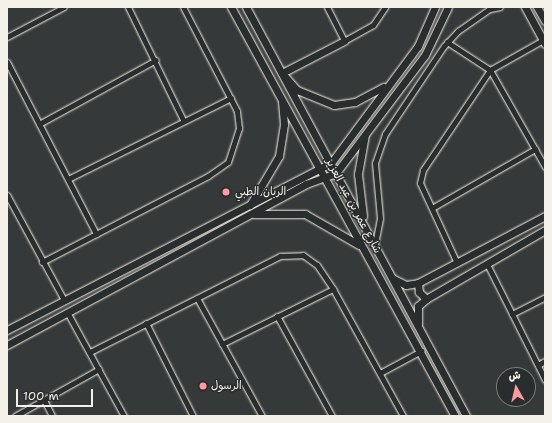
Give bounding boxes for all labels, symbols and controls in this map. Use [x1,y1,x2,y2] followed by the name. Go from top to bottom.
[322,156,384,256] street label: شارع عمر بن عبد العزيز
[235,185,286,199] place label: الربان الطبي
[220,186,232,198] marker: الربان الطبي
[496,367,536,407] north arrow
[507,367,521,384] text: ش
[211,379,242,393] place label: الرسول
[18,381,95,407] scale bar
[198,381,208,391] marker: الرسول
[23,388,59,404] text: 100 m

